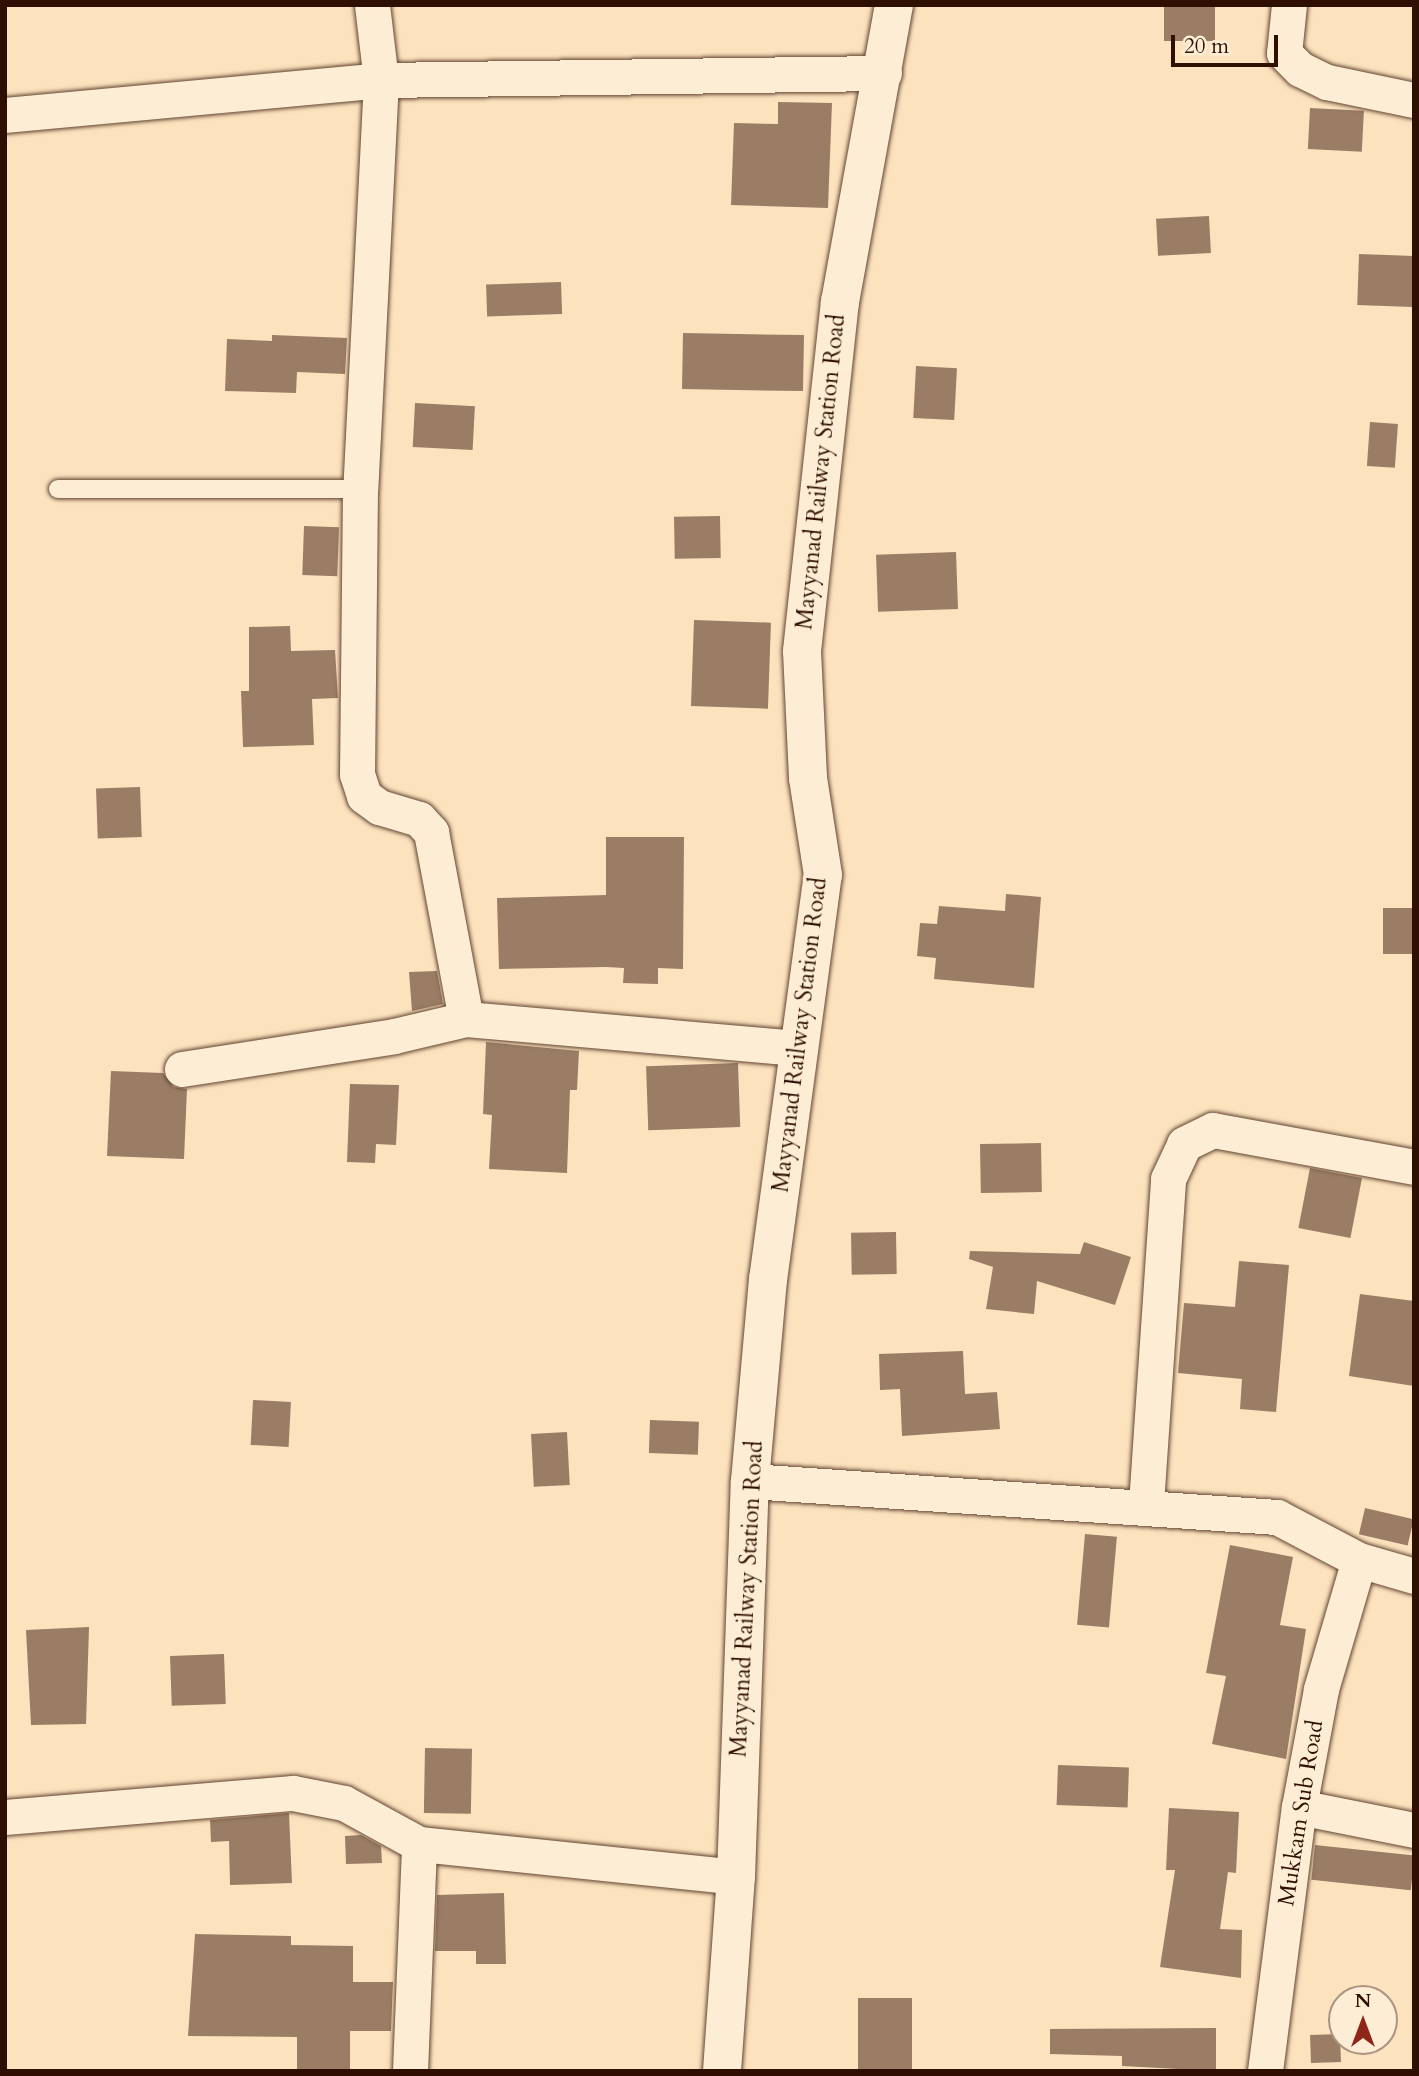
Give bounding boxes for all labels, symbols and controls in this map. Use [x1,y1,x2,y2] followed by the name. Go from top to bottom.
[1174,21,1281,65] scale bar
[1184,32,1229,61] text: 20 m
[791,313,851,631] street label: Mayyanad Railway Station Road
[767,876,833,1194] street label: Mayyanad Railway Station Road
[725,1440,769,1758] street label: Mayyanad Railway Station Road
[1273,1718,1329,1908] street label: Mukkam Sub Road
[1328,1985,1398,2055] north arrow
[1355,1988,1371,2014] text: N

